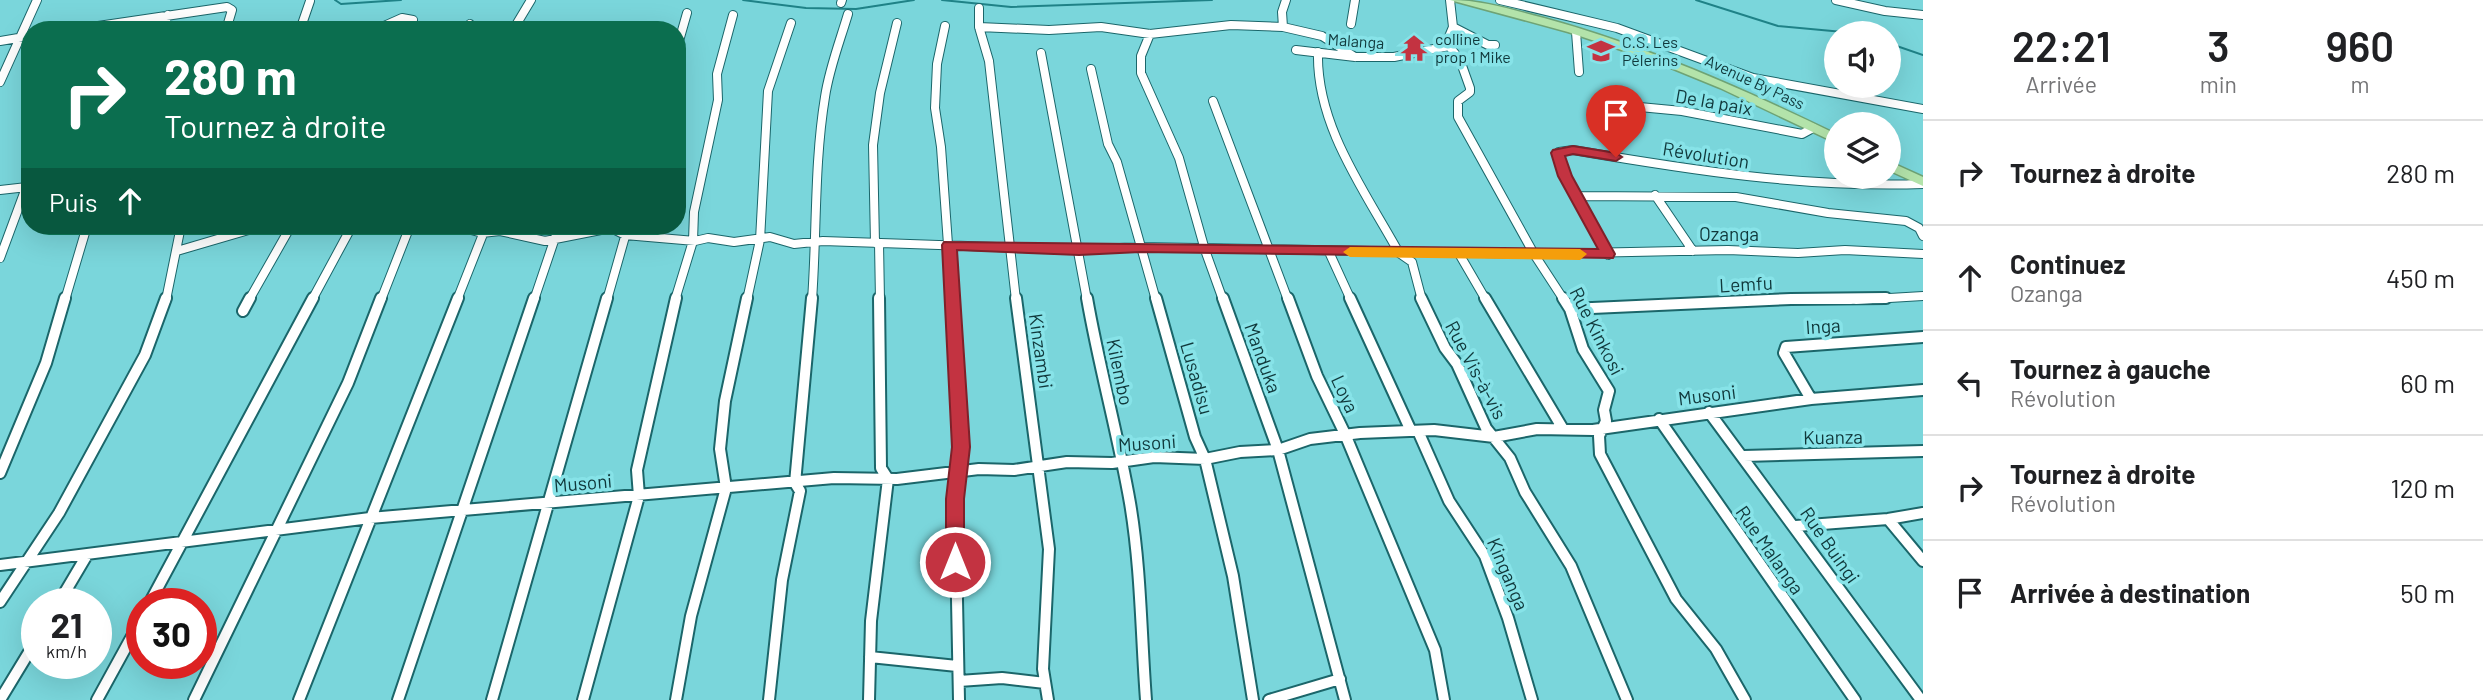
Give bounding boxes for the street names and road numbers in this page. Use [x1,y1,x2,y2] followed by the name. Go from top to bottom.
[1327,29,1385,52] street label: Malanga
[1703,50,1808,113] street label: Avenue By Pass
[1674,83,1754,120] street label: De la paix
[1661,136,1751,173] street label: Révolution
[1699,222,1759,245] street label: Ozanga
[1719,271,1773,296] street label: Lemfu
[1565,283,1629,379] street label: Rue Kinkosi
[1025,312,1058,390] street label: Kinzambi
[1805,313,1841,338] street label: Inga
[1441,317,1512,423] street label: Rue Vis-à-vis
[1240,320,1287,396] street label: Manduka
[1102,337,1139,407] street label: Kilembo
[1176,339,1219,417] street label: Lusadisu
[1327,371,1364,416] street label: Loya
[1677,380,1737,409] street label: Musoni
[1803,424,1863,449] street label: Kuanza
[1117,429,1177,456] street label: Musoni
[553,469,613,497] street label: Musoni
[1731,501,1809,599] street label: Rue Malanga
[1796,502,1865,587] street label: Rue Buingi
[1483,534,1534,614] street label: Kinganga

